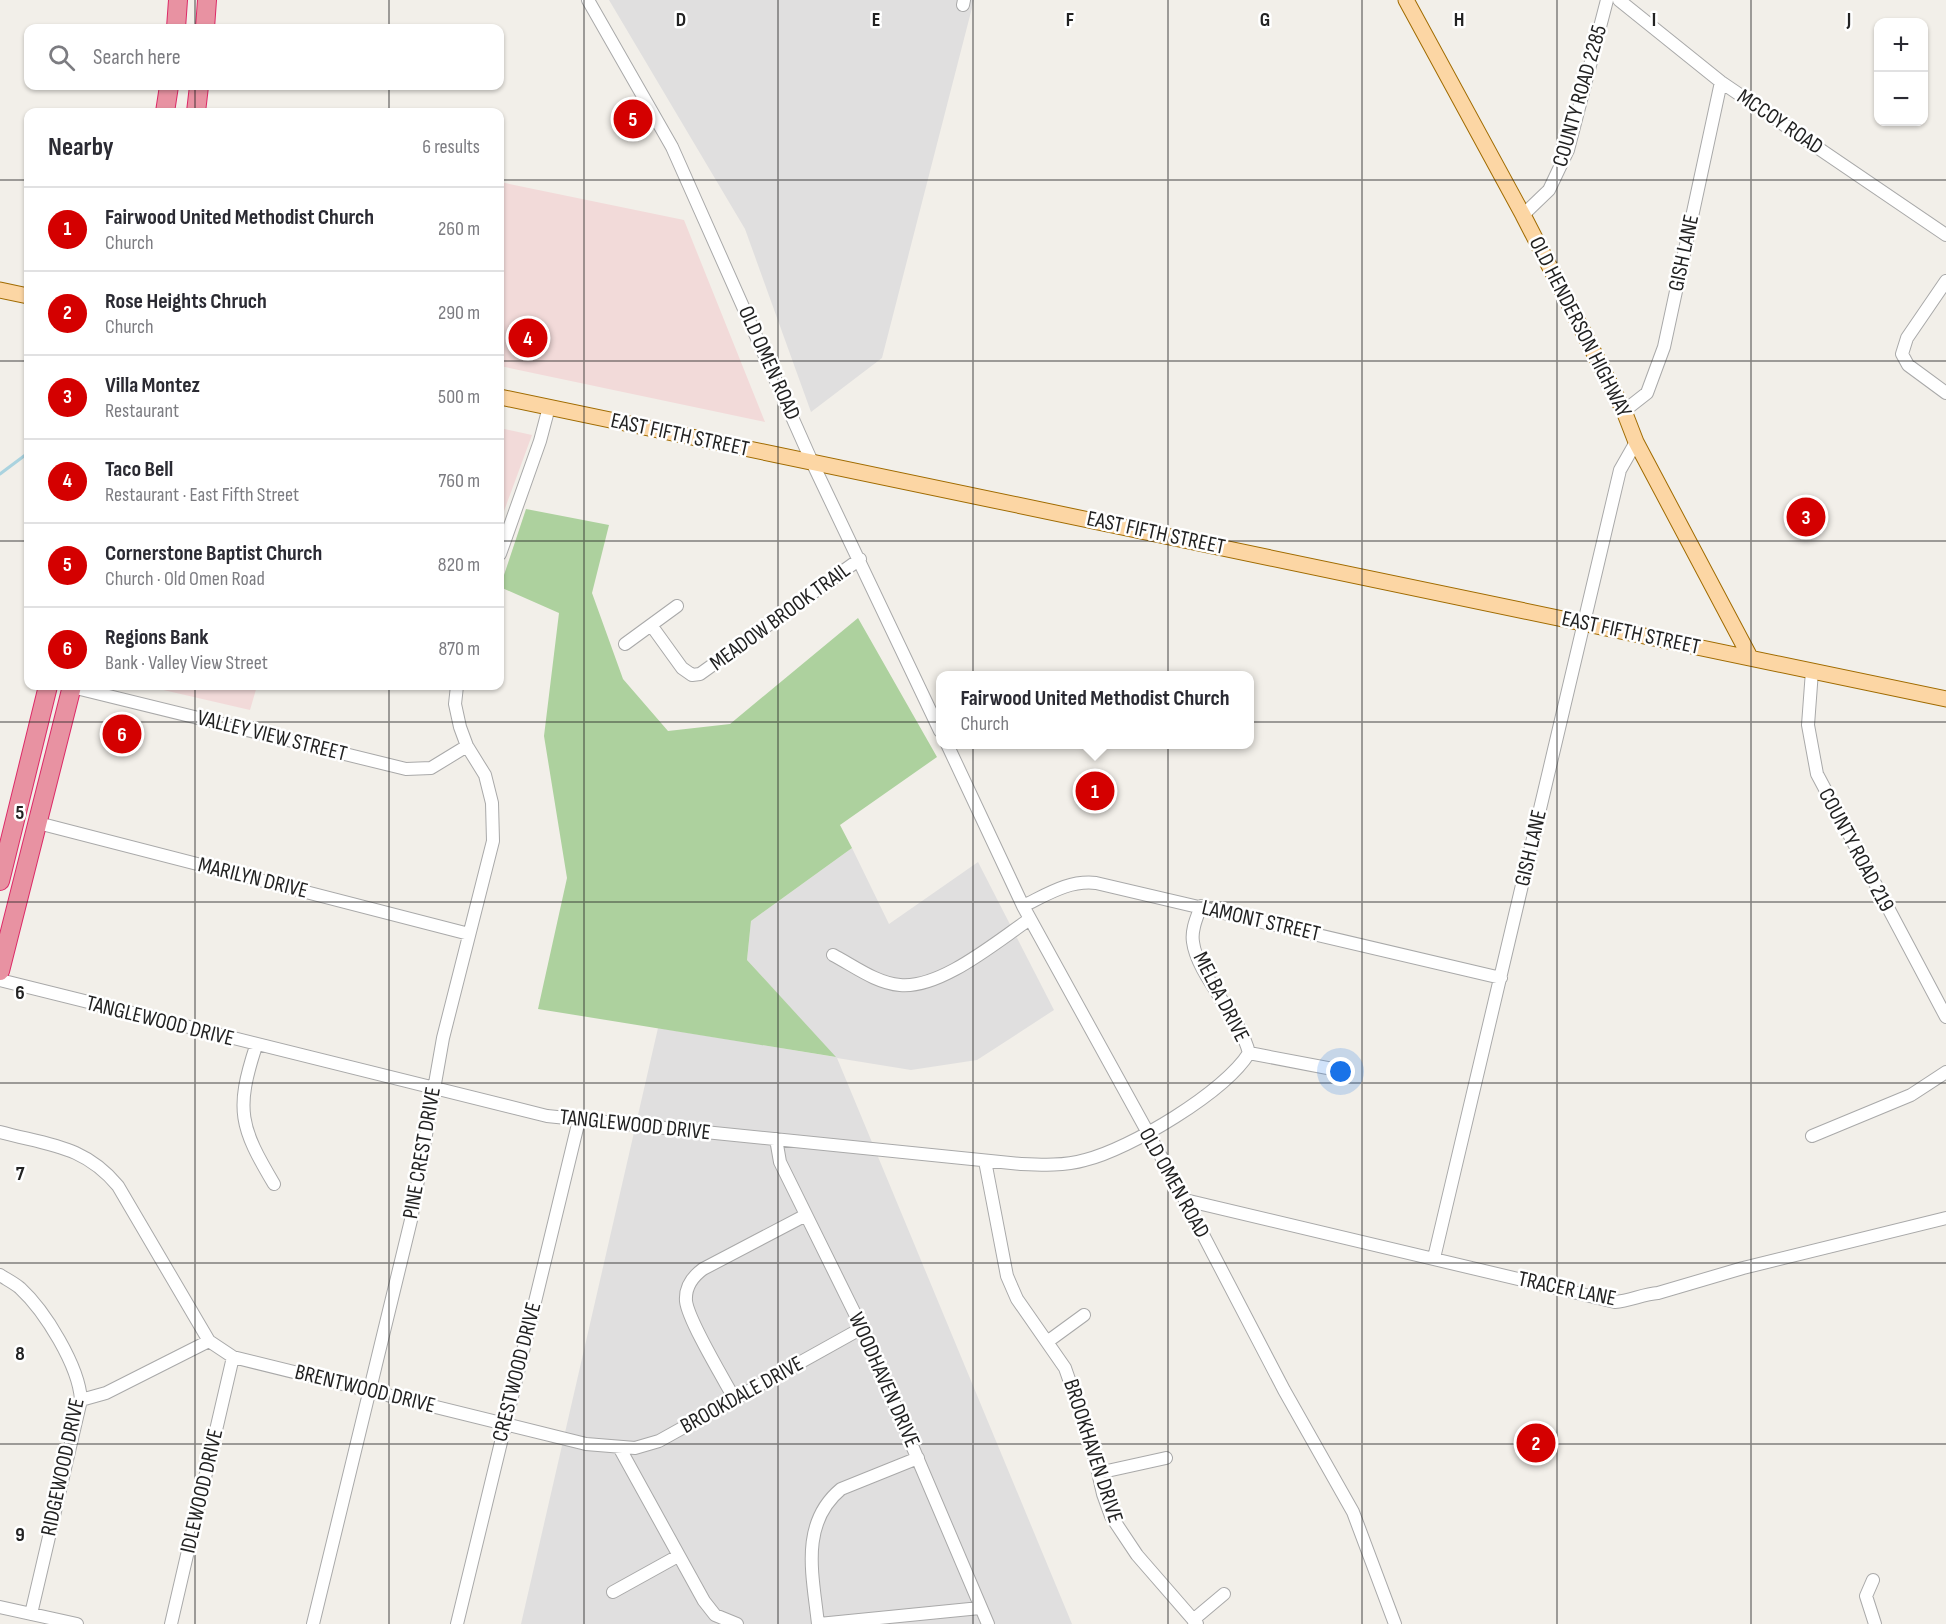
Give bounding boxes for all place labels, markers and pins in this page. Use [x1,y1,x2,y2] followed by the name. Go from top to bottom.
[614,96,652,142] pin: 5
[508,316,548,360] pin: 4
[1786,494,1826,540] pin: 3
[102,712,142,756] pin: 6
[1076,768,1114,814] pin: 1
[1516,1420,1556,1466] pin: 2

